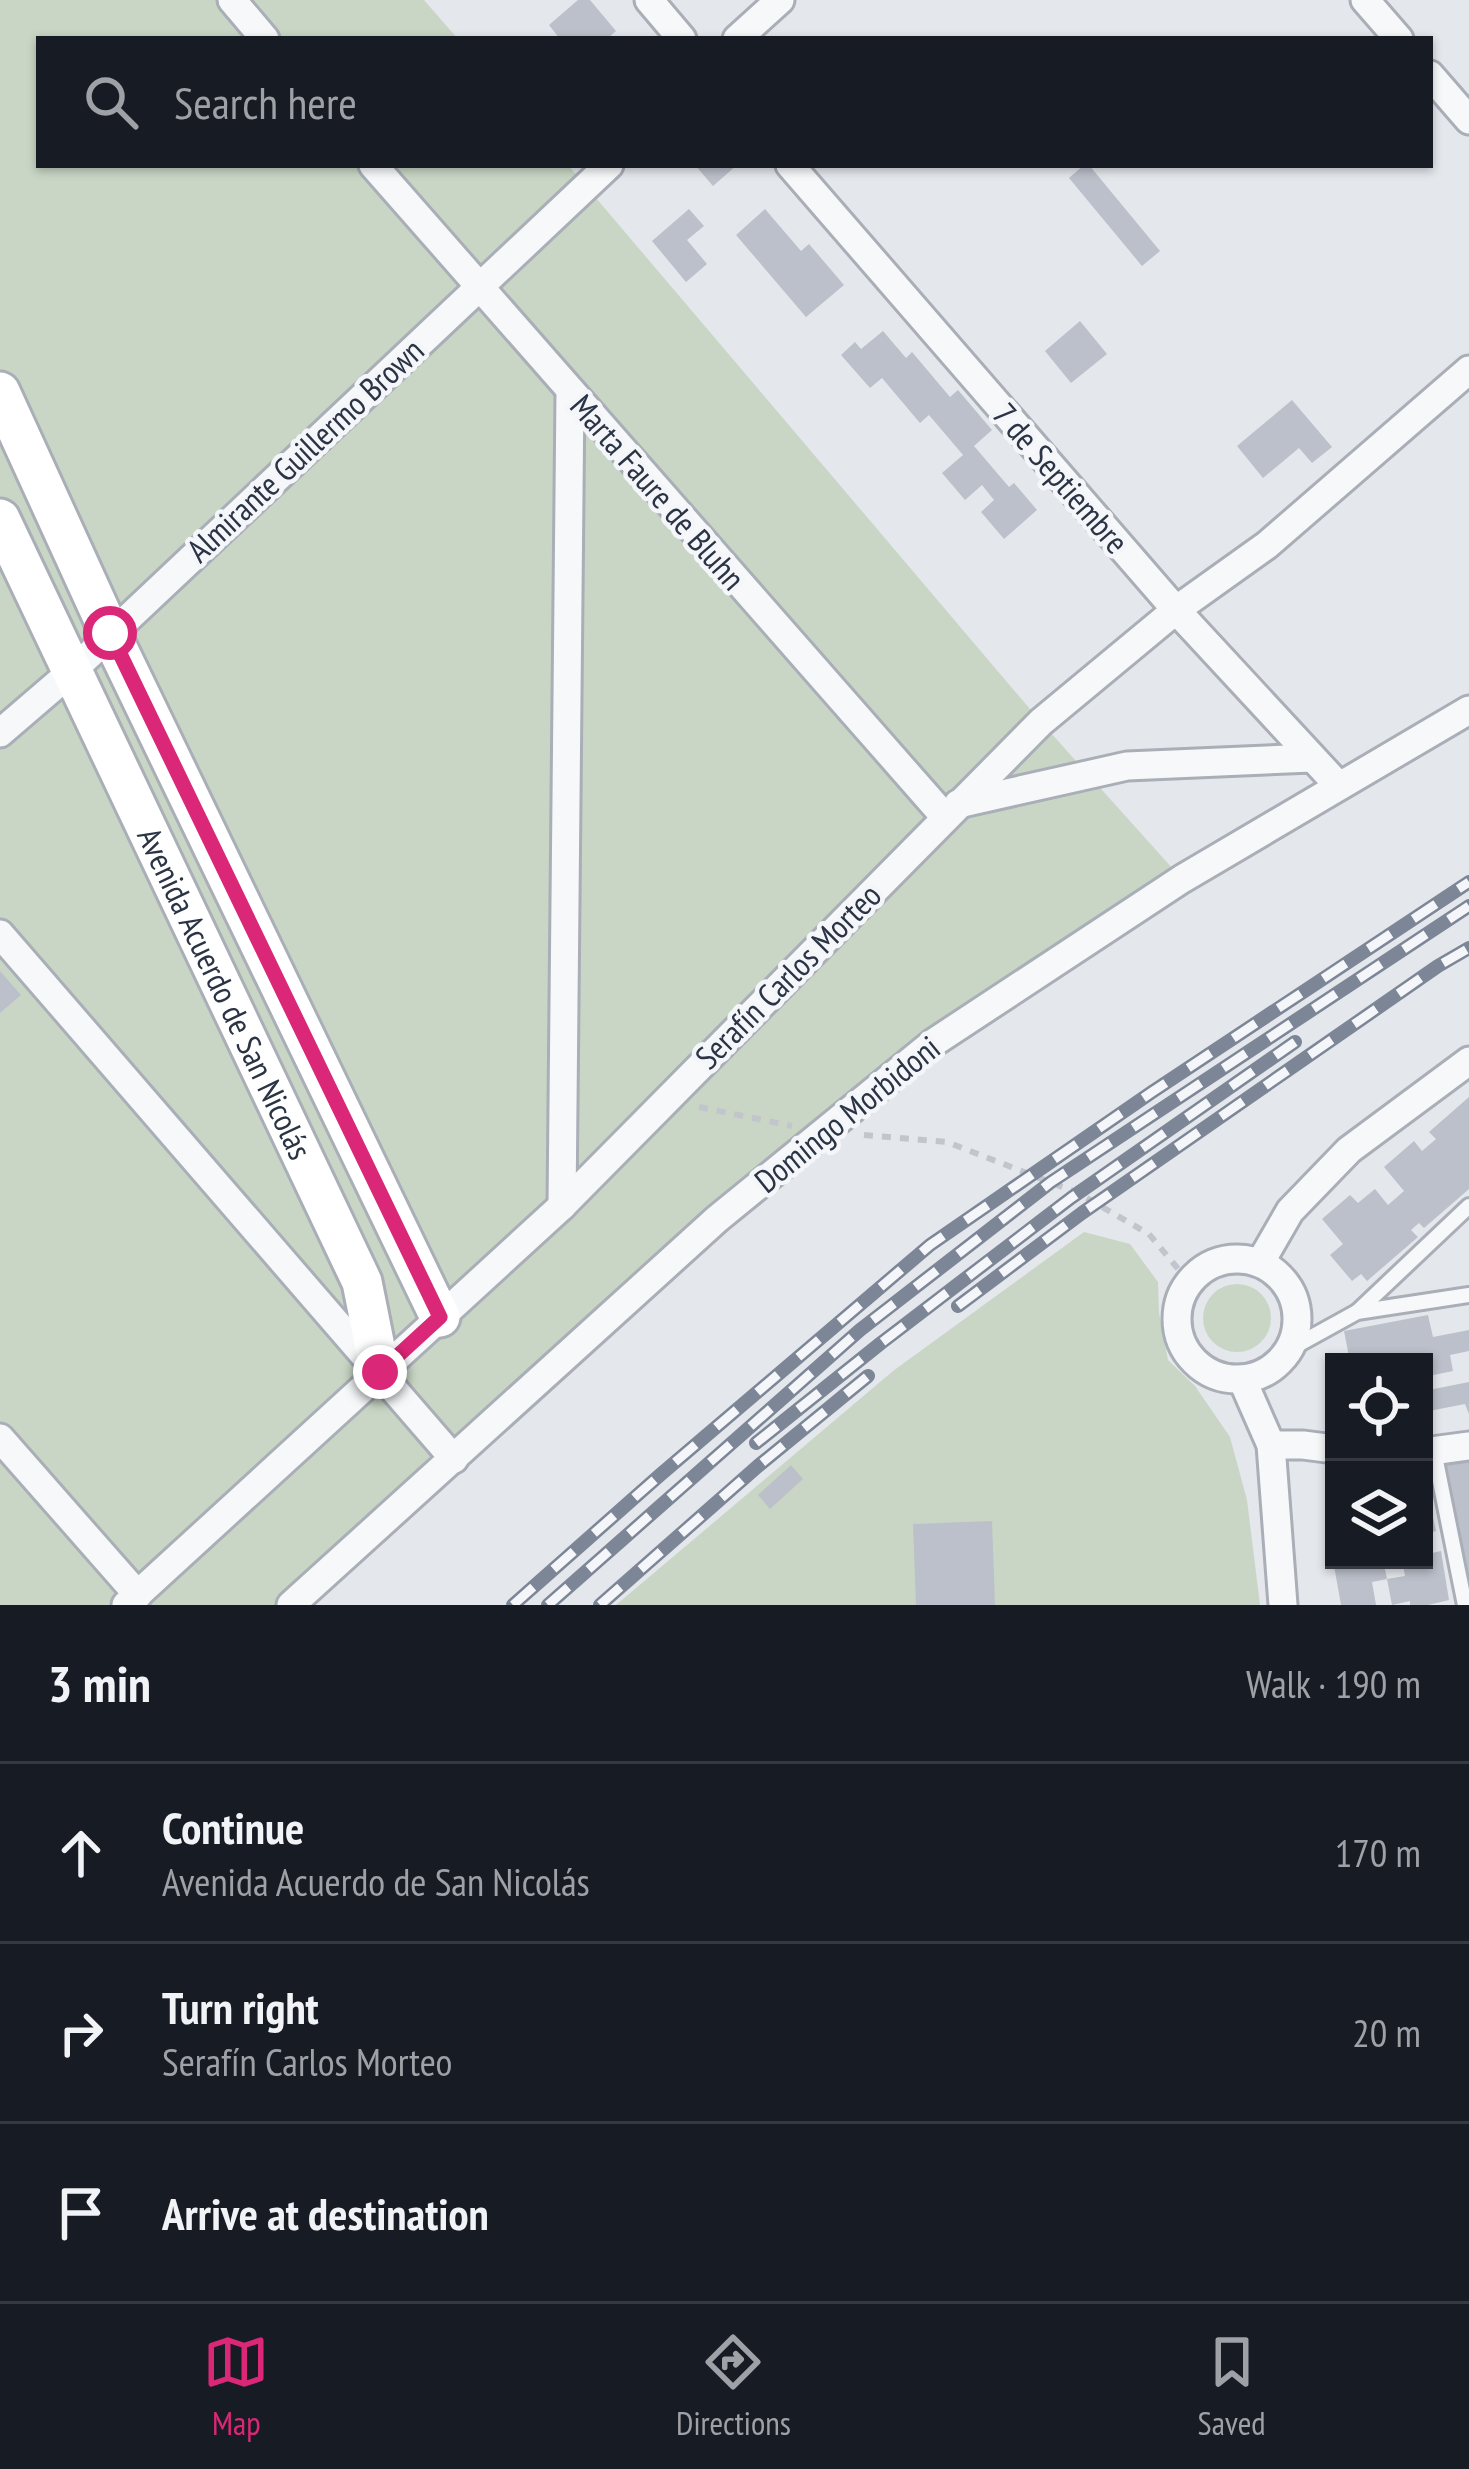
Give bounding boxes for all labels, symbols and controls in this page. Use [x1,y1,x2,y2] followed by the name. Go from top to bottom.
[36,36,1433,168] search box
[78,69,144,135] icon: search
[174,73,357,131] text: Search here
[177,328,432,571] street label: Almirante Guillermo Brown
[562,385,755,598] street label: Marta Faure de Bluhn
[984,393,1139,562] street label: 7 de Septiembre
[83,606,137,660] route start
[128,820,323,1166] street label: Avenida Acuerdo de San Nicolás
[686,874,890,1078] street label: Serafín Carlos Morteo
[745,1026,948,1202] street label: Domingo Morbidoni
[353,1345,407,1399] route end
[1325,1353,1433,1569] map controls
[1325,1353,1433,1461] button: locate
[1325,1461,1433,1569] button: layers
[48,1650,151,1716] text: 3 min
[1246,1658,1421,1709] text: Walk · 190 m
[162,1798,304,1856] text: Continue
[48,1820,114,1886] icon: ahead
[1335,1827,1421,1878] text: 170 m
[162,1856,590,1907] text: Avenida Acuerdo de San Nicolás
[162,1978,319,2036] text: Turn right
[48,2000,114,2066] icon: right
[1352,2007,1421,2058] text: 20 m
[162,2036,452,2087] text: Serafín Carlos Morteo
[48,2180,114,2246] icon: arrive
[162,2184,489,2242] text: Arrive at destination
[203,2329,269,2444] tab: Map
[676,2329,791,2444] tab: Directions
[1198,2329,1266,2444] tab: Saved

